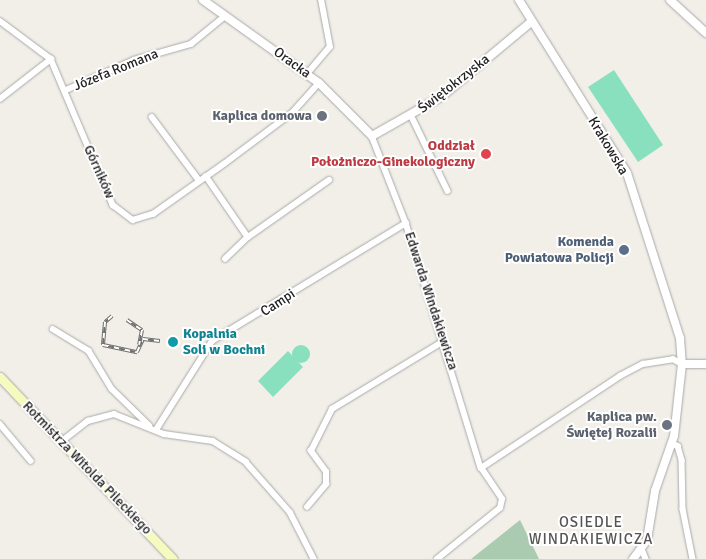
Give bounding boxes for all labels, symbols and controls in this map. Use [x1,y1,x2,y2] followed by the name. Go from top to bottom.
[270,44,314,82] street label: Oracka
[71,45,161,95] street label: Józefa Romana
[415,51,493,117] street label: Świętokrzyska
[212,108,312,124] place label: Kaplica domowa
[316,110,328,122] marker: Kaplica domowa
[584,114,632,178] street label: Krakowska
[311,138,475,170] place label: Oddział Położniczo-Ginekologiczny
[80,143,118,201] street label: Górników
[479,147,493,161] marker: Oddział Położniczo-Ginekologiczny
[401,230,461,372] street label: Edwarda Windakiewicza
[505,234,614,266] place label: Komenda Powiatowa Policji
[618,244,630,256] marker: Komenda Powiatowa Policji
[258,286,298,320] street label: Campi
[183,326,265,358] place label: Kopalnia Soli w Bochni
[167,336,179,348] marker: Kopalnia Soli w Bochni
[19,398,155,538] street label: Rotmistrza Witolda Pileckiego
[566,409,657,442] place label: Kaplica pw. Świętej Rozalii
[661,419,673,431] marker: Kaplica pw. Świętej Rozalii
[527,513,655,548] district label: OSIEDLE WINDAKIEWICZA

